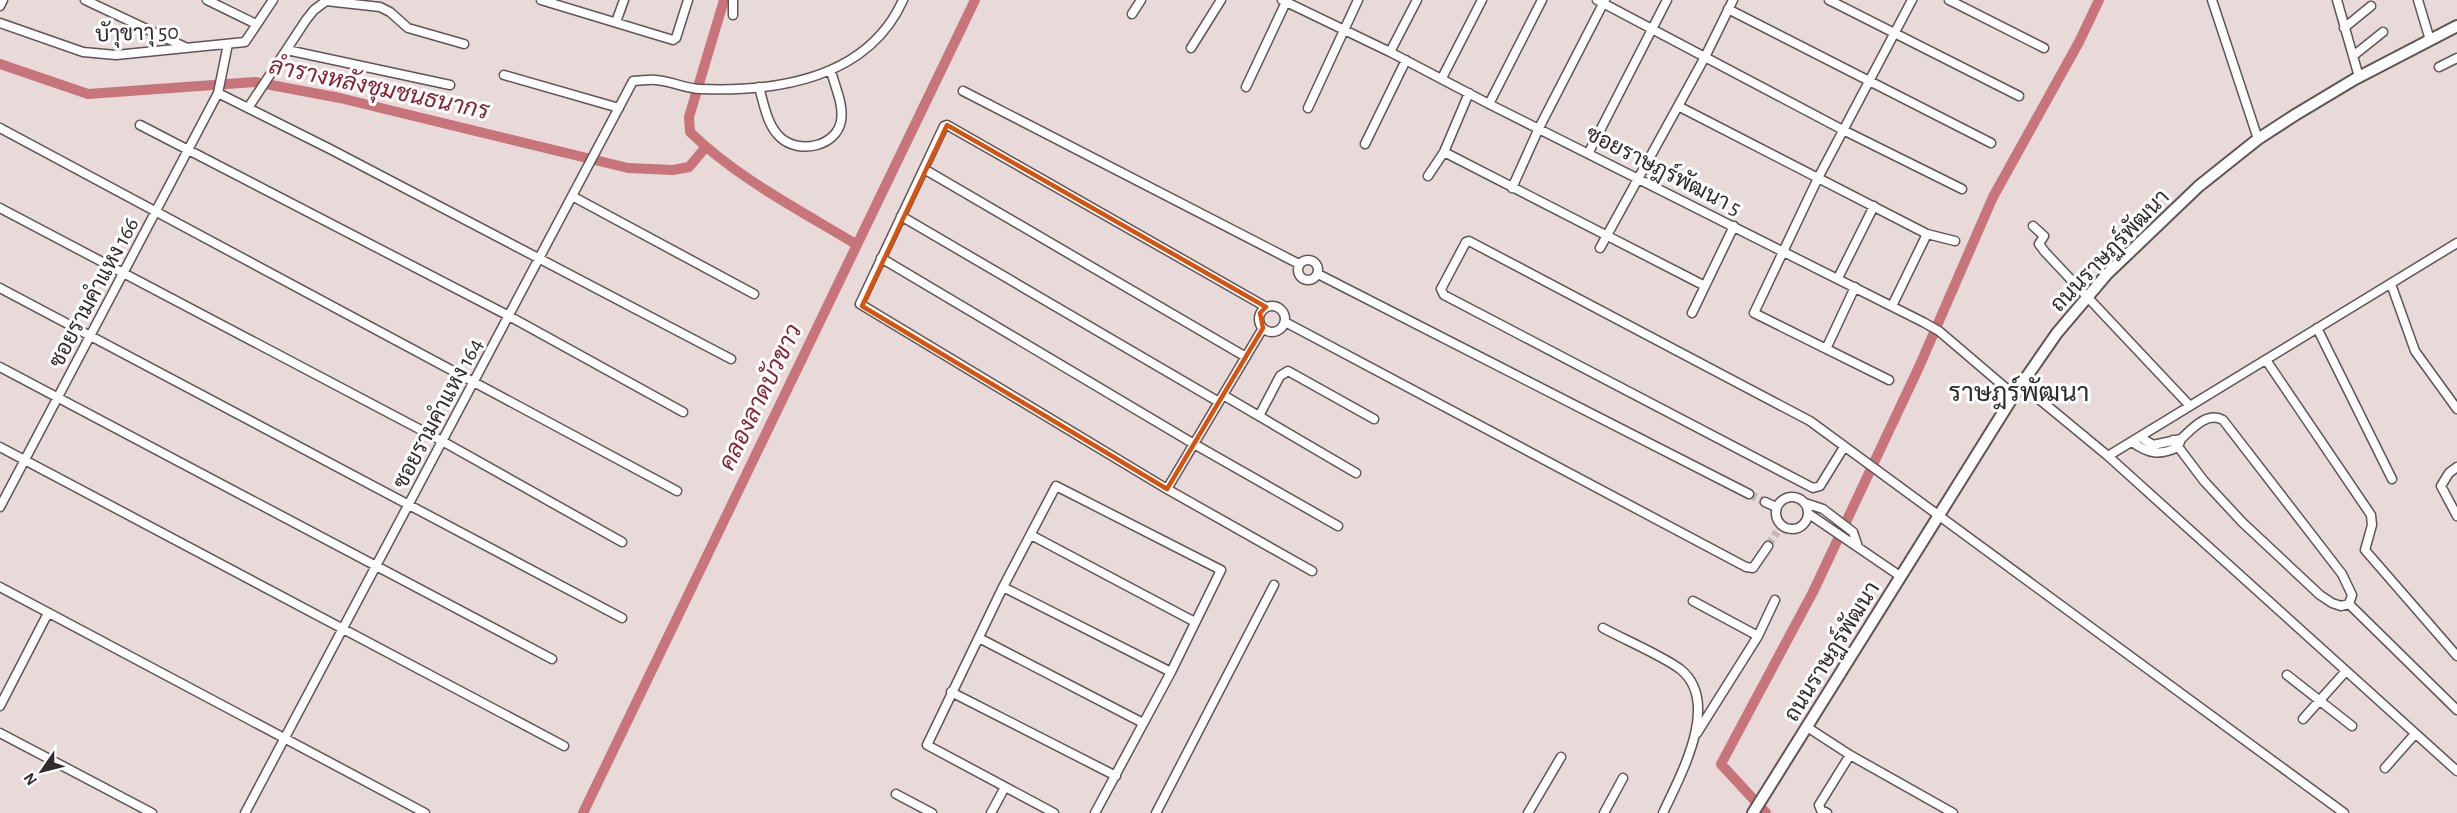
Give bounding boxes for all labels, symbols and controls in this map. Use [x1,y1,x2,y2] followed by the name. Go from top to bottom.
[95,18,179,49] street label: บัาุขาาุ 50
[266,51,493,127] water label: ลำรางหลังชุมชนธนากร
[1581,119,1747,223] street label: ซอยราษฎร์พัฒนา 5
[2043,183,2176,319] street label: ถนนราษฏร์พัฒนา
[43,213,143,371] street label: ซอยรามคำแหง 166
[713,319,807,474] water label: คลองลาดบัวขาว
[387,334,487,492] street label: ซอยรามคำแหง 164
[1949,375,2089,410] district label: ราษฎร์พัฒนา
[1777,576,1887,727] street label: ถนนราษฏร์พัฒนา
[12,741,72,801] north arrow
[21,770,40,788] text: N

